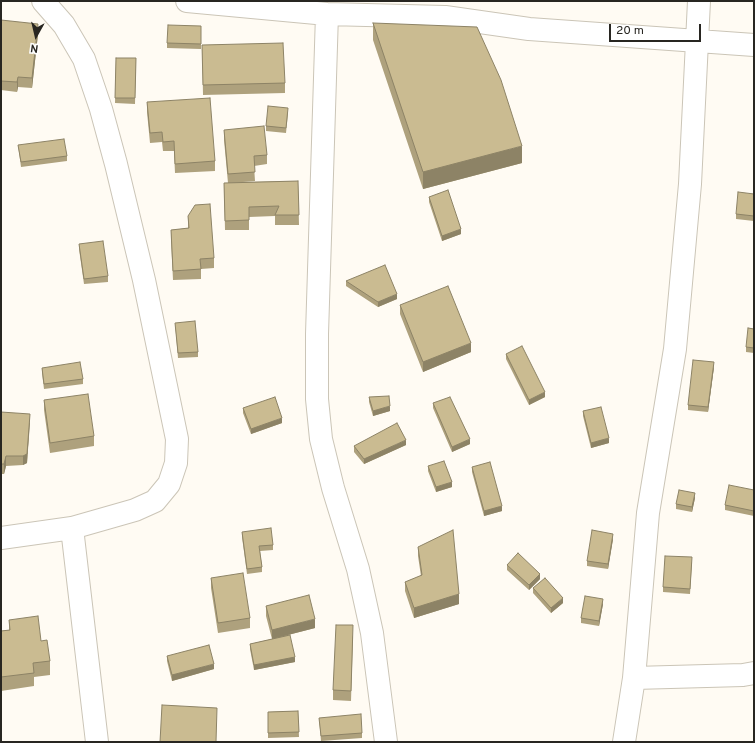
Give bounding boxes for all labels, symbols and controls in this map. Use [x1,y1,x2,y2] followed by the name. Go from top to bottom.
[16,16,56,56] north arrow
[611,16,703,42] scale bar
[616,23,644,39] text: 20 m
[29,40,39,55] text: N

